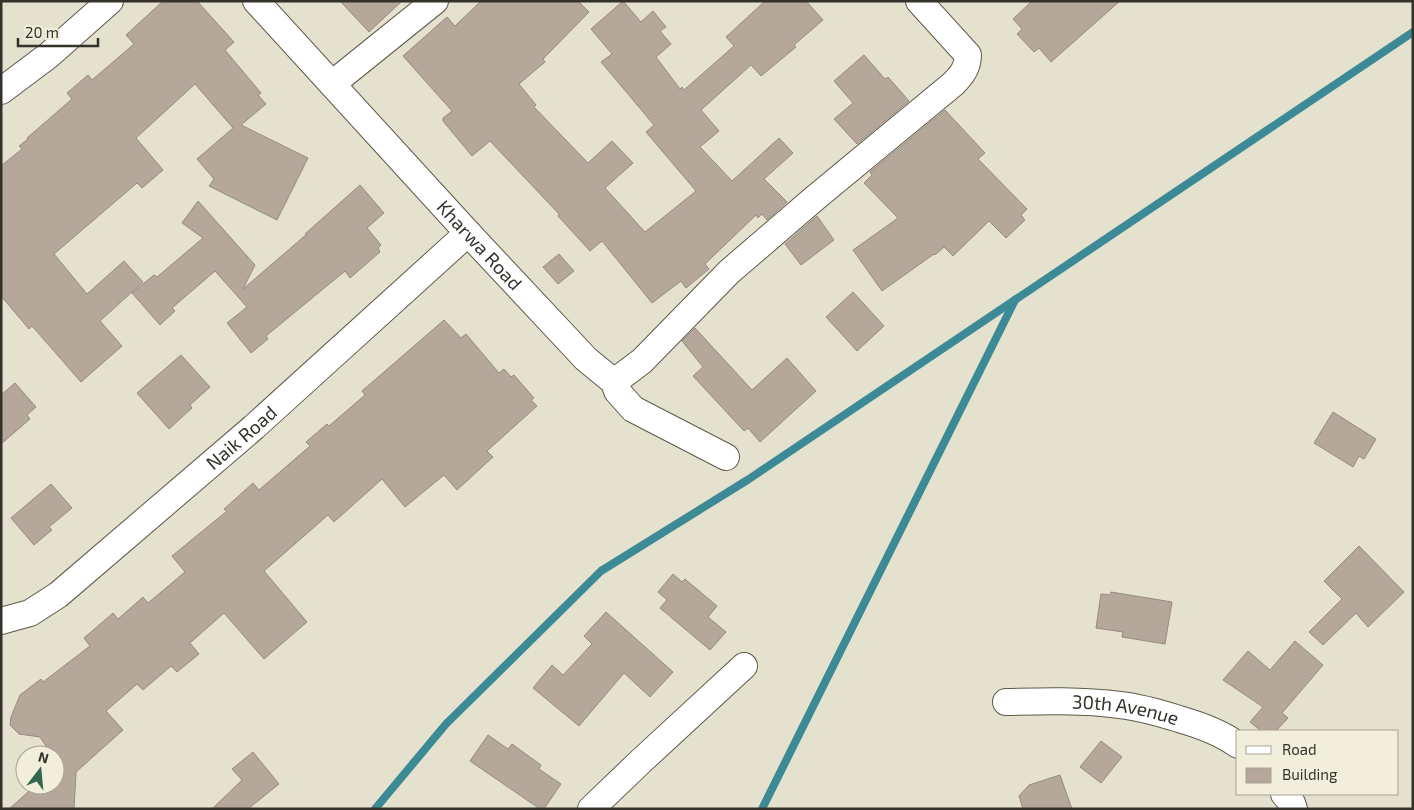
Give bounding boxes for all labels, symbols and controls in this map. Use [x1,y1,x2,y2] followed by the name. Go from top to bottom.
[18,15,98,47] scale bar
[25,23,59,41] text: 20 m
[433,195,527,294] street label: Kharwa Road
[201,400,281,474] street label: Naik Road
[1072,689,1182,729] street label: 30th Avenue
[1236,730,1399,795] legend
[1282,740,1317,758] text: Road
[15,745,65,795] north arrow
[37,747,51,767] text: N
[1282,765,1338,783] text: Building

